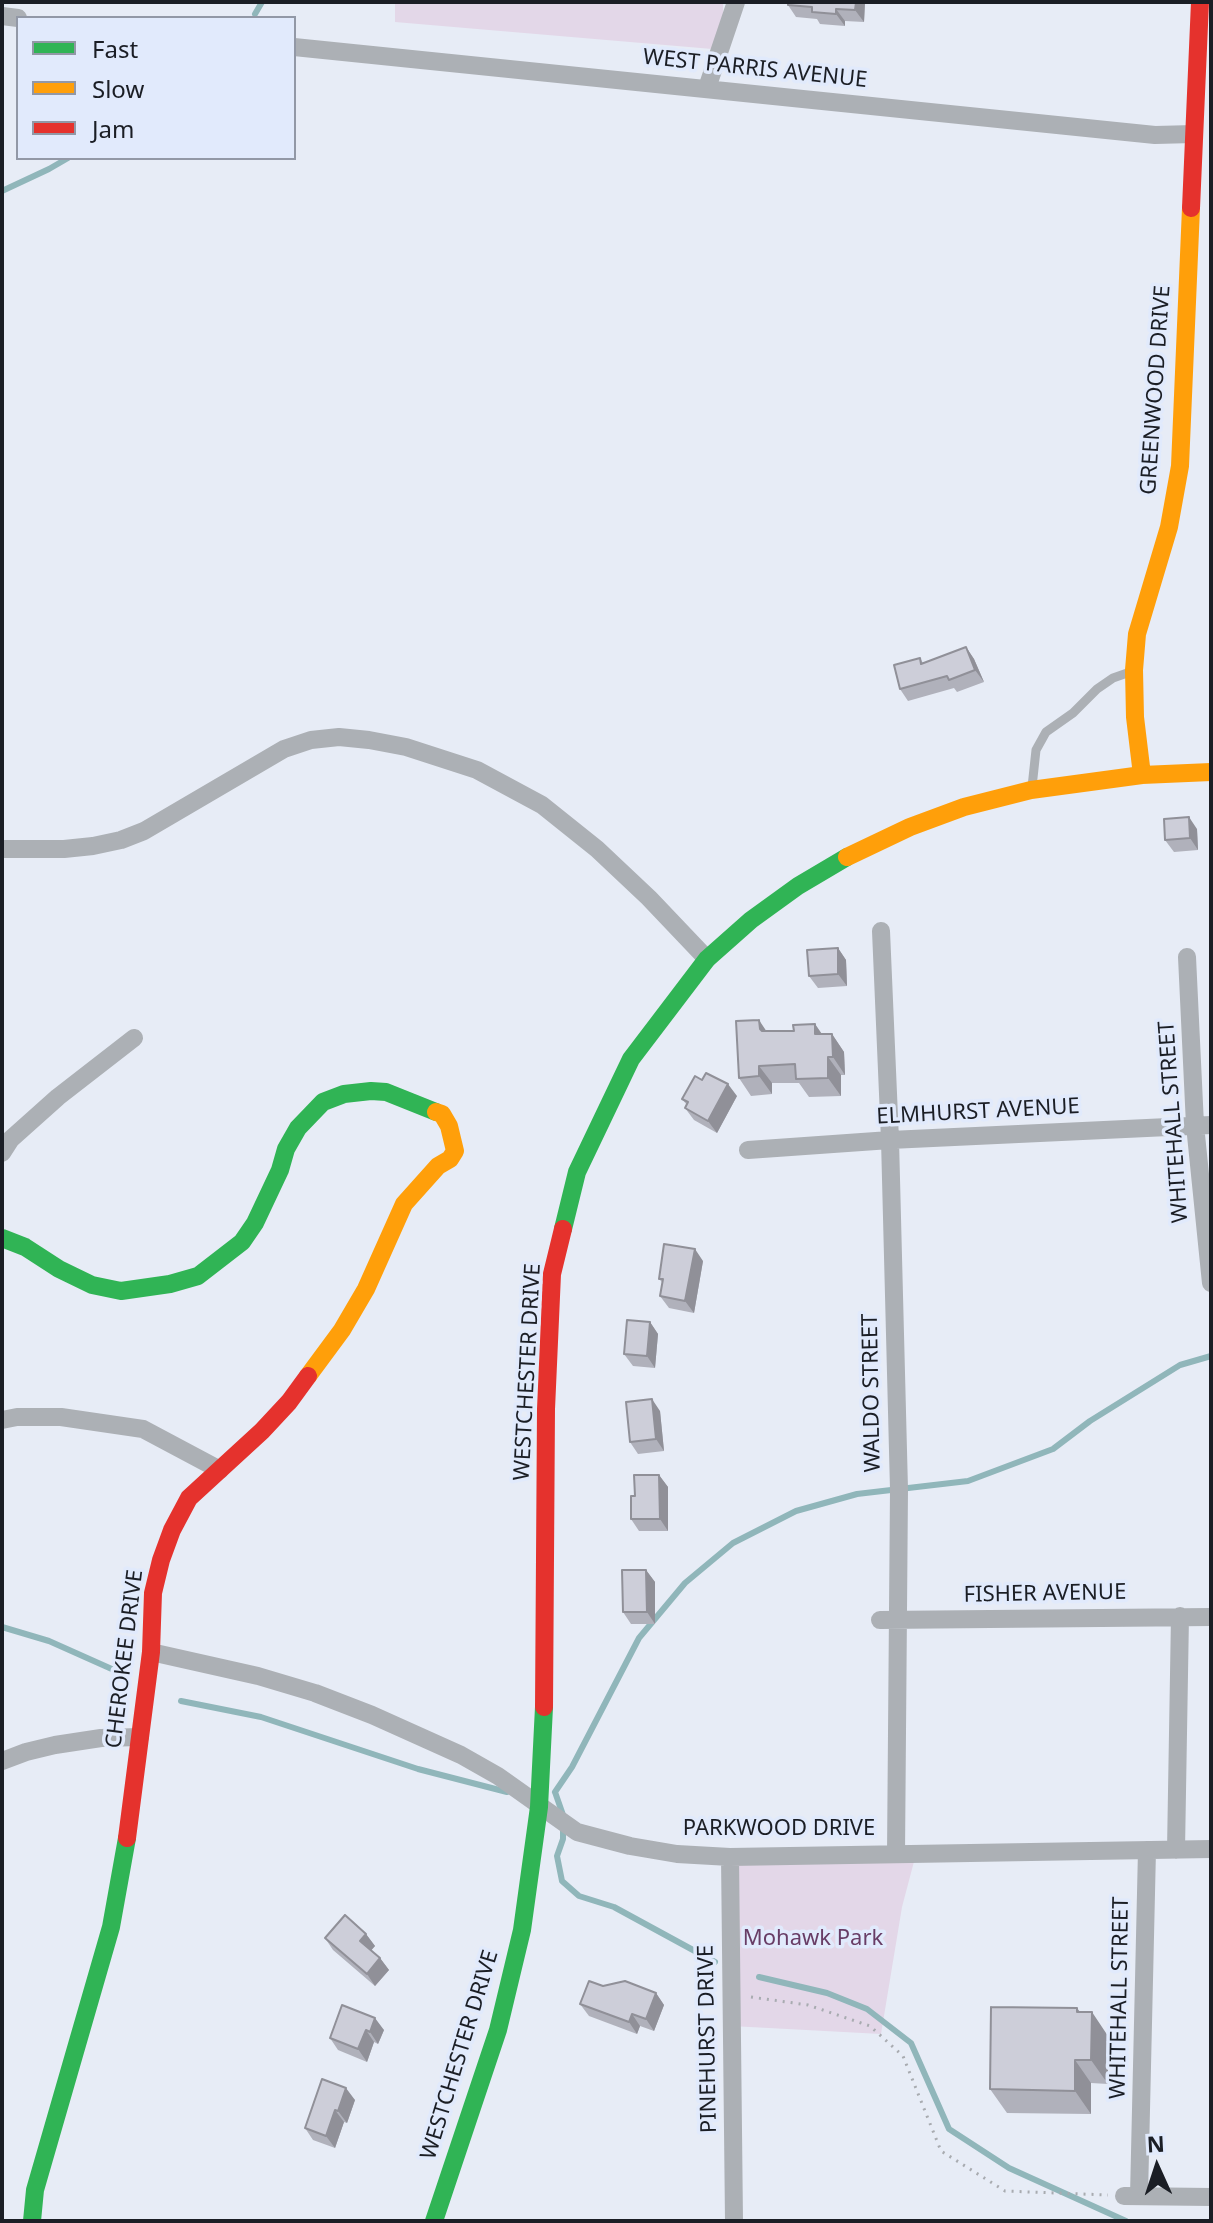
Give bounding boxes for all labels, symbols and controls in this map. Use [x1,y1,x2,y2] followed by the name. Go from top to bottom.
[16,16,296,160] legend
[92,32,138,65] text: Fast
[642,44,868,94] street label: WEST PARRIS AVENUE
[92,72,144,105] text: Slow
[92,112,134,145] text: Jam
[1136,284,1176,496] street label: GREENWOOD DRIVE
[1154,1020,1194,1224] street label: WHITEHALL STREET
[876,1093,1080,1131] street label: ELMHURST AVENUE
[509,1263,547,1481] street label: WESTCHESTER DRIVE
[857,1313,887,1473] street label: WALDO STREET
[101,1568,149,1750] street label: CHEROKEE DRIVE
[964,1579,1126,1609] street label: FISHER AVENUE
[683,1816,875,1842] street label: PARKWOOD DRIVE
[1105,1897,1135,2099] street label: WHITEHALL STREET
[743,1926,883,1952] park label: Mohawk Park
[693,1945,723,2133] street label: PINEHURST DRIVE
[416,1947,504,2163] street label: WESTCHESTER DRIVE
[1117,2127,1197,2207] north arrow
[1146,2128,1165,2158] text: N

